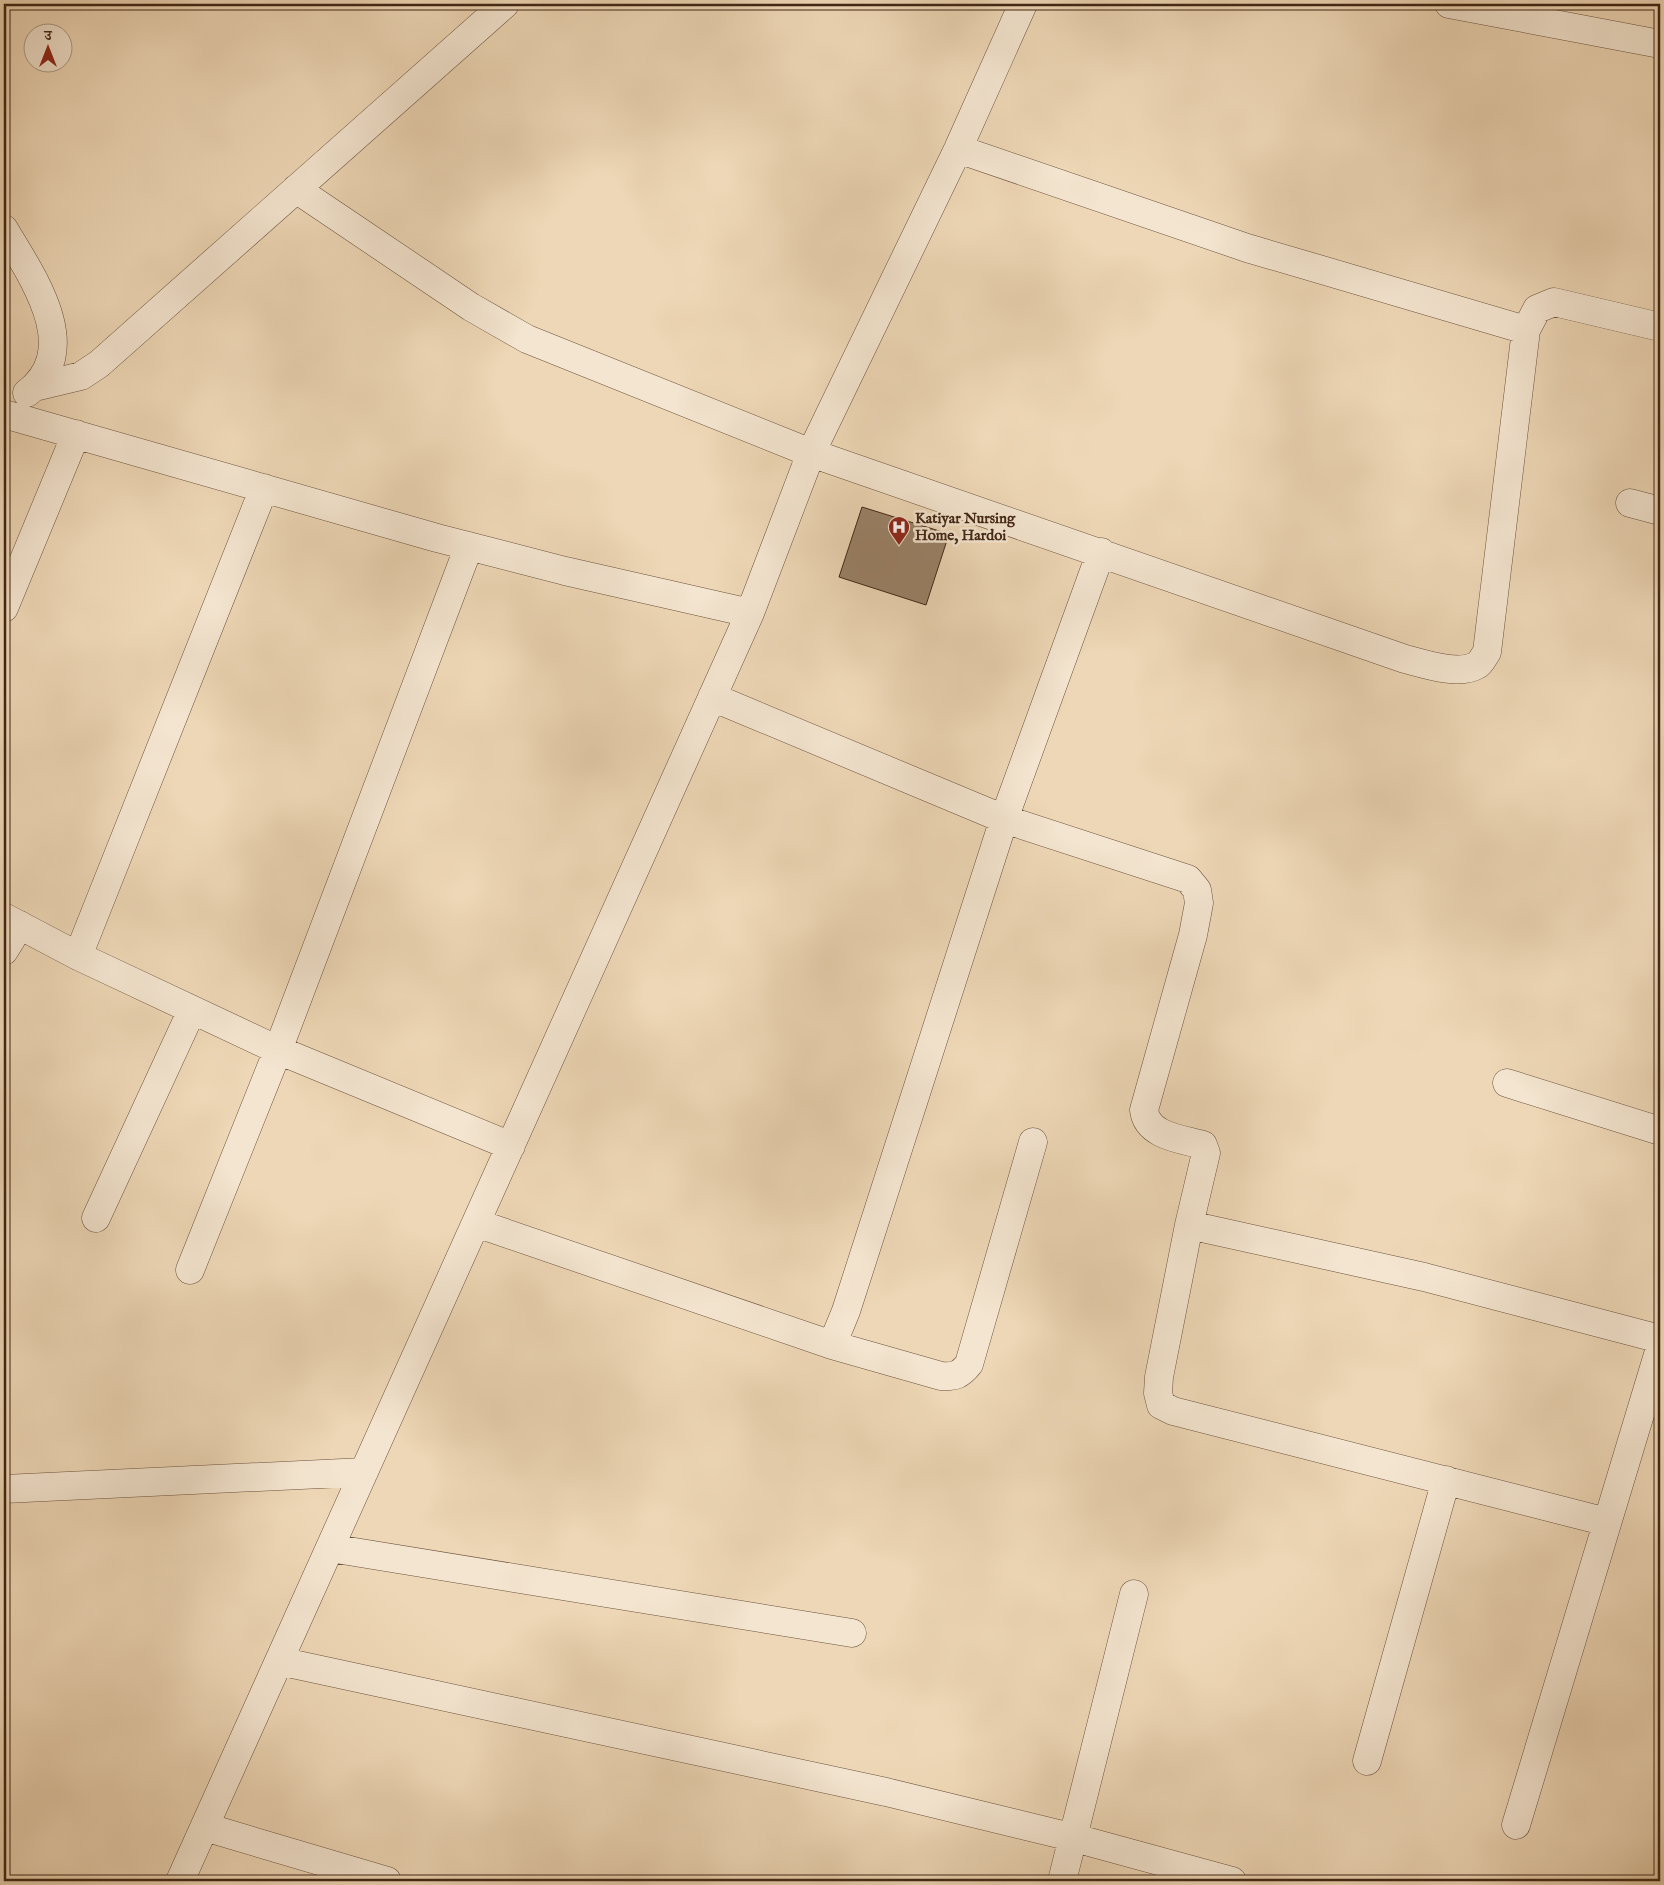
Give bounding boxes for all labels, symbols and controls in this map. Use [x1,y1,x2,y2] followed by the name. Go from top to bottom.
[22,22,72,72] north arrow
[43,27,52,45] text: उ
[915,509,1016,545] place label: Katiyar Nursing Home, Hardoi
[887,515,911,546] hospital icon: Katiyar Nursing Home, Hardoi

